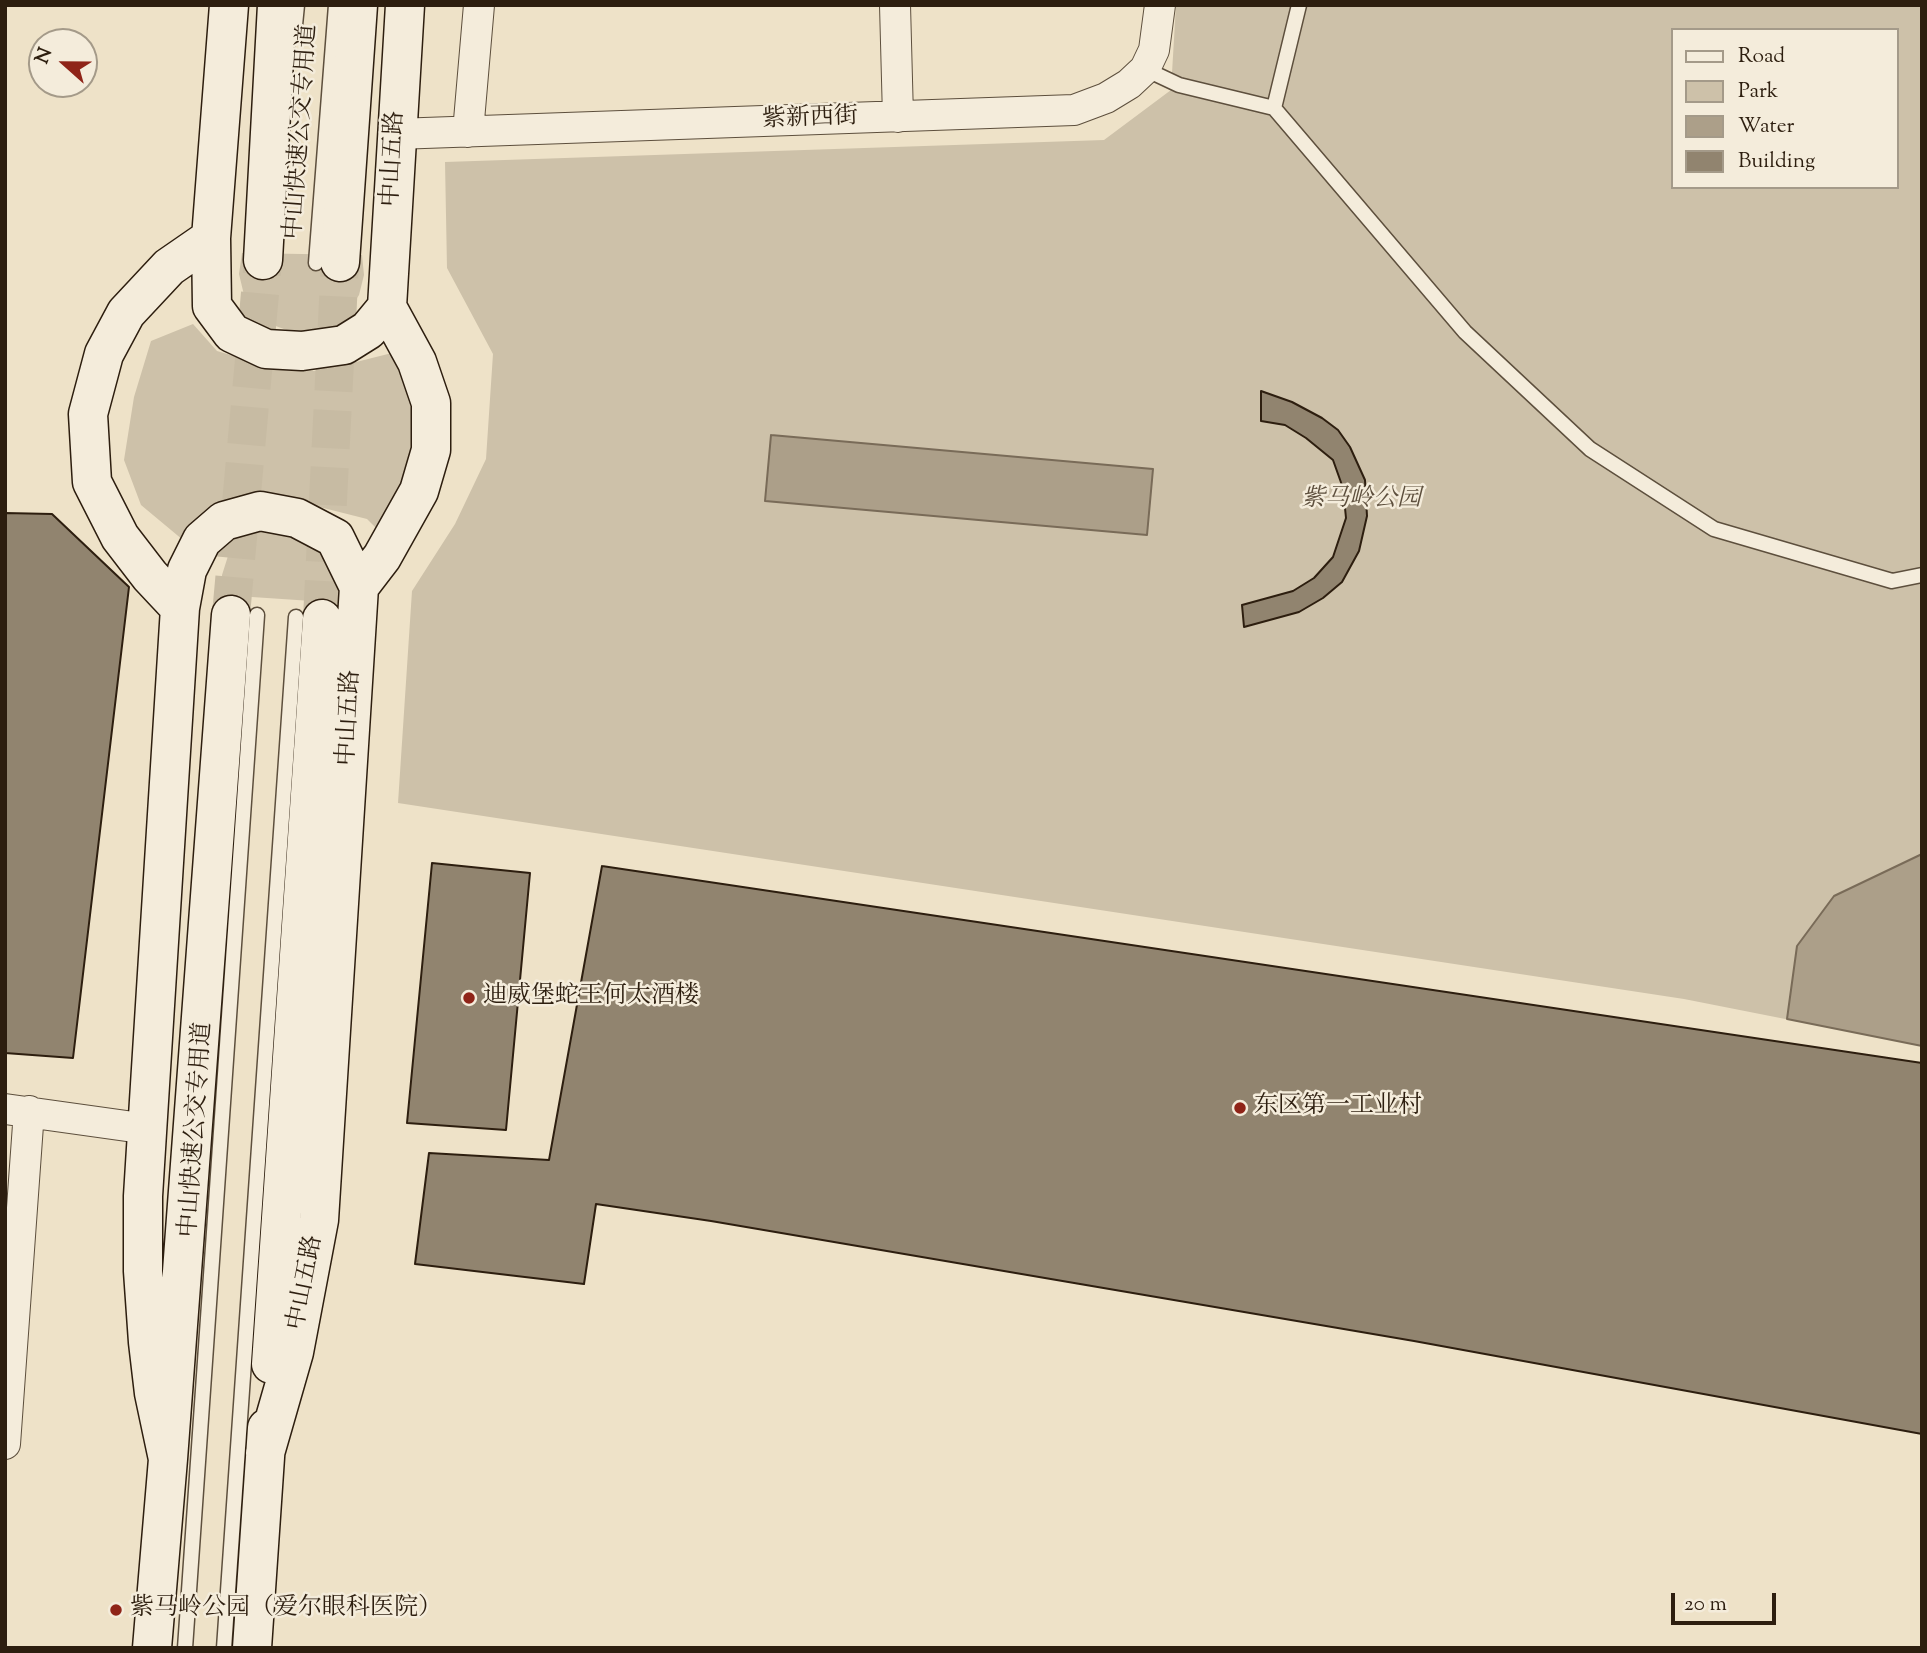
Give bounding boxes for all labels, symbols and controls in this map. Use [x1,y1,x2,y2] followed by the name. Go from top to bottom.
[281,23,325,241] street label: 中山快速公交专用道
[28,28,98,98] north arrow
[1672,28,1899,189] legend
[1738,42,1785,72] text: Road
[29,44,60,68] text: N
[1738,77,1778,107] text: Park
[762,104,858,136] street label: 紫新西街
[378,110,412,208] street label: 中山五路
[1738,112,1794,142] text: Water
[1738,147,1815,177] text: Building
[1301,487,1421,515] park label: 紫马岭公园
[334,669,368,767] street label: 中山五路
[483,984,699,1012] place label: 迪威堡蛇王何太酒楼
[461,990,477,1006] marker: 迪威堡蛇王何太酒楼
[176,1021,220,1239] street label: 中山快速公交专用道
[1254,1094,1422,1122] place label: 东区第一工业村
[1232,1100,1248,1116] marker: 东区第一工业村
[284,1233,330,1333] street label: 中山五路
[1675,1580,1780,1624] scale bar
[1684,1590,1727,1620] text: 20 m
[130,1596,442,1624] place label: 紫马岭公园（爱尔眼科医院）
[108,1602,124,1618] marker: 紫马岭公园（爱尔眼科医院）

